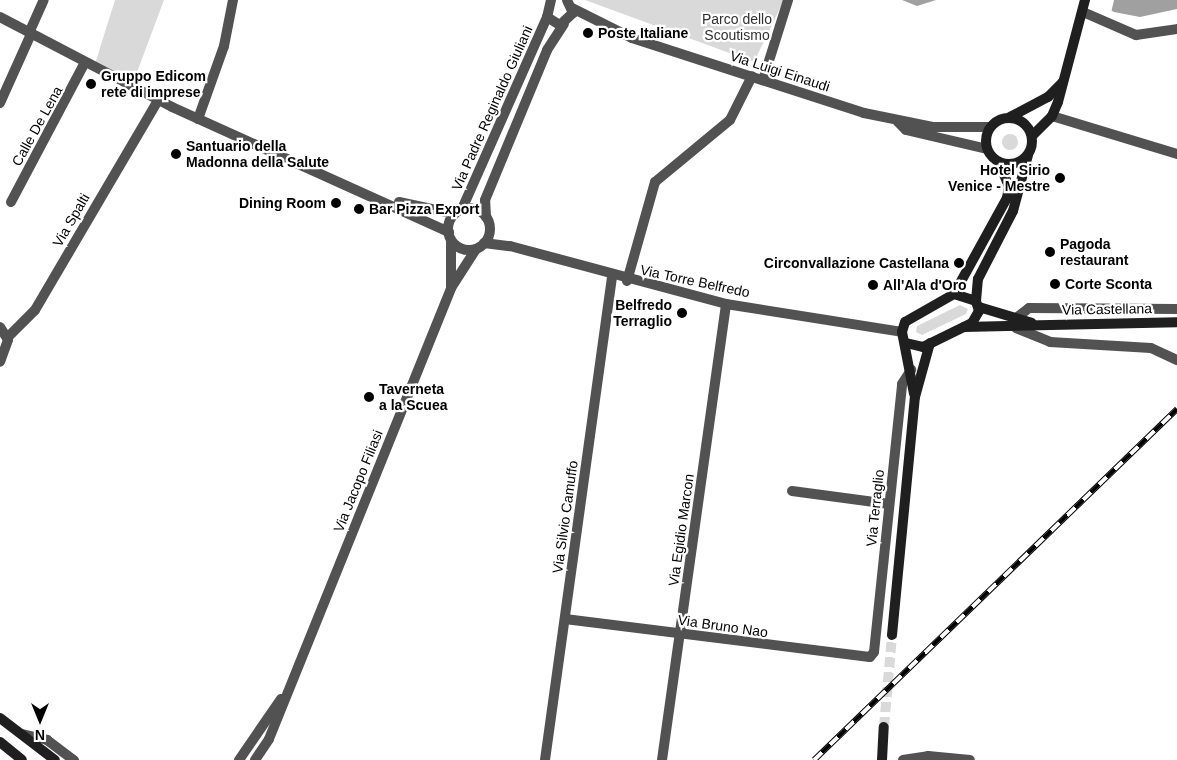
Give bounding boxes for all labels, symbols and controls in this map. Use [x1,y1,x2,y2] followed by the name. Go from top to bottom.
[702,11,772,44] park label: Parco dello Scoutismo
[448,23,536,193] street label: Via Padre Reginaldo Giuliani
[598,25,688,41] place label: Poste Italiane
[582,27,594,39] marker: Poste Italiane
[728,47,832,95] street label: Via Luigi Einaudi
[101,68,206,100] place label: Gruppo Edicom rete di imprese
[85,78,97,90] marker: Gruppo Edicom rete di imprese
[8,83,66,169] street label: Calle De Lena
[186,138,329,170] place label: Santuario della Madonna della Salute
[170,148,182,160] marker: Santuario della Madonna della Salute
[948,162,1050,194] place label: Hotel Sirio Venice - Mestre
[1054,172,1066,184] marker: Hotel Sirio Venice - Mestre
[49,190,93,250] street label: Via Spalti
[239,195,326,211] place label: Dining Room
[330,197,342,209] marker: Dining Room
[369,201,479,217] place label: Bar Pizza Export
[353,203,365,215] marker: Bar Pizza Export
[1060,236,1128,268] place label: Pagoda restaurant
[1044,246,1056,258] marker: Pagoda restaurant
[764,255,949,271] place label: Circonvallazione Castellana
[953,257,965,269] marker: Circonvallazione Castellana
[639,261,751,301] street label: Via Torre Belfredo
[1065,276,1152,292] place label: Corte Sconta
[883,277,967,293] place label: All'Ala d'Oro
[1049,278,1061,290] marker: Corte Sconta
[867,279,879,291] marker: All'Ala d'Oro
[613,297,672,330] place label: Belfredo Terraglio
[1062,300,1152,318] street label: Via Castellana
[676,307,688,319] marker: Belfredo Terraglio
[379,381,447,414] place label: Taverneta a la Scuea
[363,391,375,403] marker: Taverneta a la Scuea
[330,427,386,535] street label: Via Jacopo Filiasi
[549,459,581,575] street label: Via Silvio Camuffo
[863,469,887,547] street label: Via Terraglio
[665,473,697,587] street label: Via Egidio Marcon
[677,611,769,641] street label: Via Bruno Nao
[15,695,65,745] north arrow
[35,727,45,743] text: N

